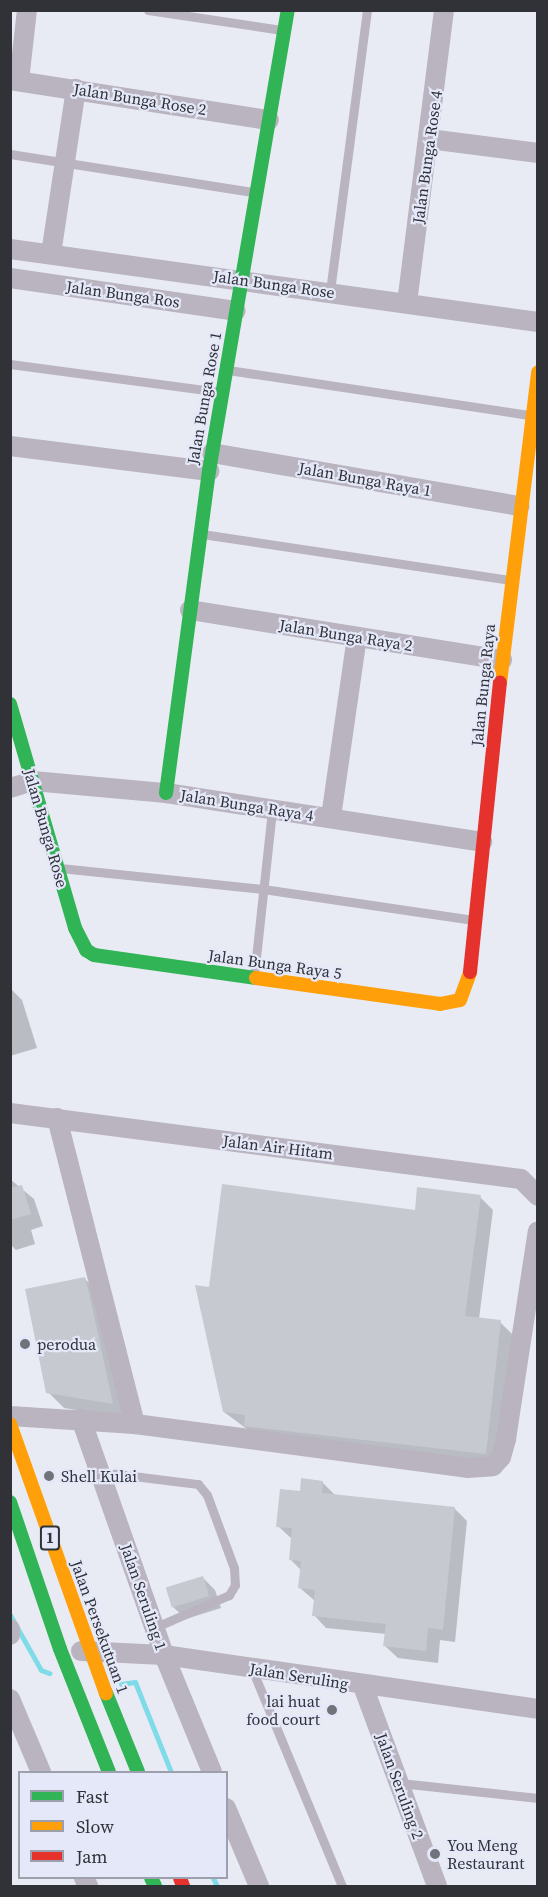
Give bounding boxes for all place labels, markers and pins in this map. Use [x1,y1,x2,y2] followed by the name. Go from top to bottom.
[37,1334,96,1354] place label: perodua
[18,1337,32,1351] marker: perodua
[61,1466,137,1486] place label: Shell Kulai
[42,1469,56,1483] marker: Shell Kulai
[246,1691,320,1729] place label: lai huat food court
[325,1703,339,1717] marker: lai huat food court
[447,1835,525,1873] place label: You Meng Restaurant
[428,1847,442,1861] marker: You Meng Restaurant

